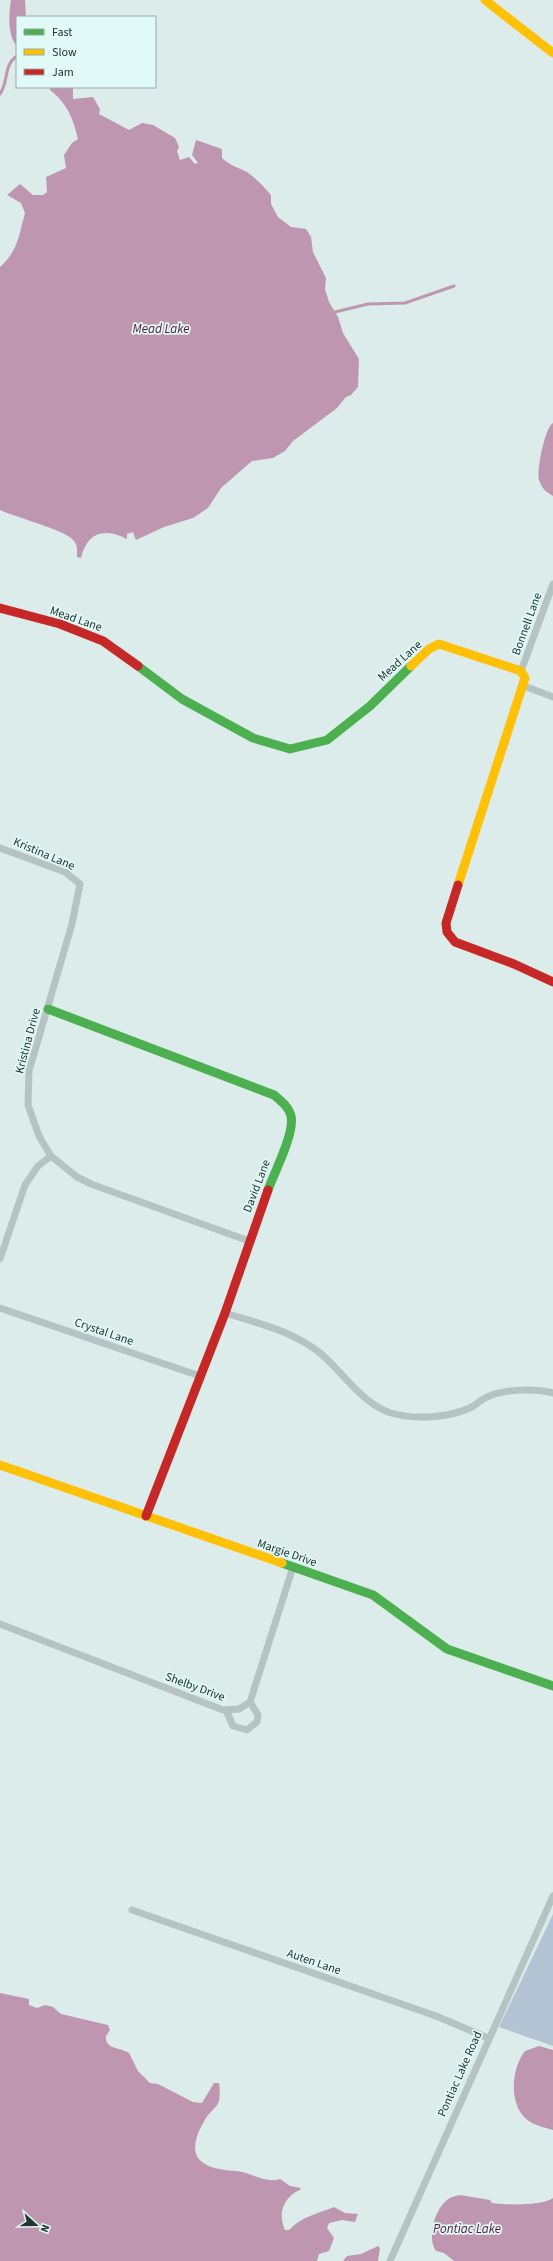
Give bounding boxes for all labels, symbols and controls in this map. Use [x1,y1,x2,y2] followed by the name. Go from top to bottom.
[16,16,156,88] legend
[52,24,72,41] text: Fast
[52,44,77,61] text: Slow
[52,64,74,81] text: Jam
[133,320,189,338] water label: Mead Lake
[508,590,546,658] street label: Bonnell Lane
[48,602,104,636] street label: Mead Lane
[374,637,426,685] street label: Mead Lane
[11,833,77,875] street label: Kristina Lane
[11,1006,45,1076] street label: Kristina Drive
[239,1157,275,1215] street label: David Lane
[72,1314,136,1350] street label: Crystal Lane
[255,1535,319,1571] street label: Margie Drive
[163,1668,227,1706] street label: Shelby Drive
[285,1945,343,1979] street label: Auten Lane
[433,2028,487,2120] street label: Pontiac Lake Road
[16,2205,56,2245] north arrow
[433,2220,501,2238] water label: Pontiac Lake
[37,2222,53,2235] text: N

